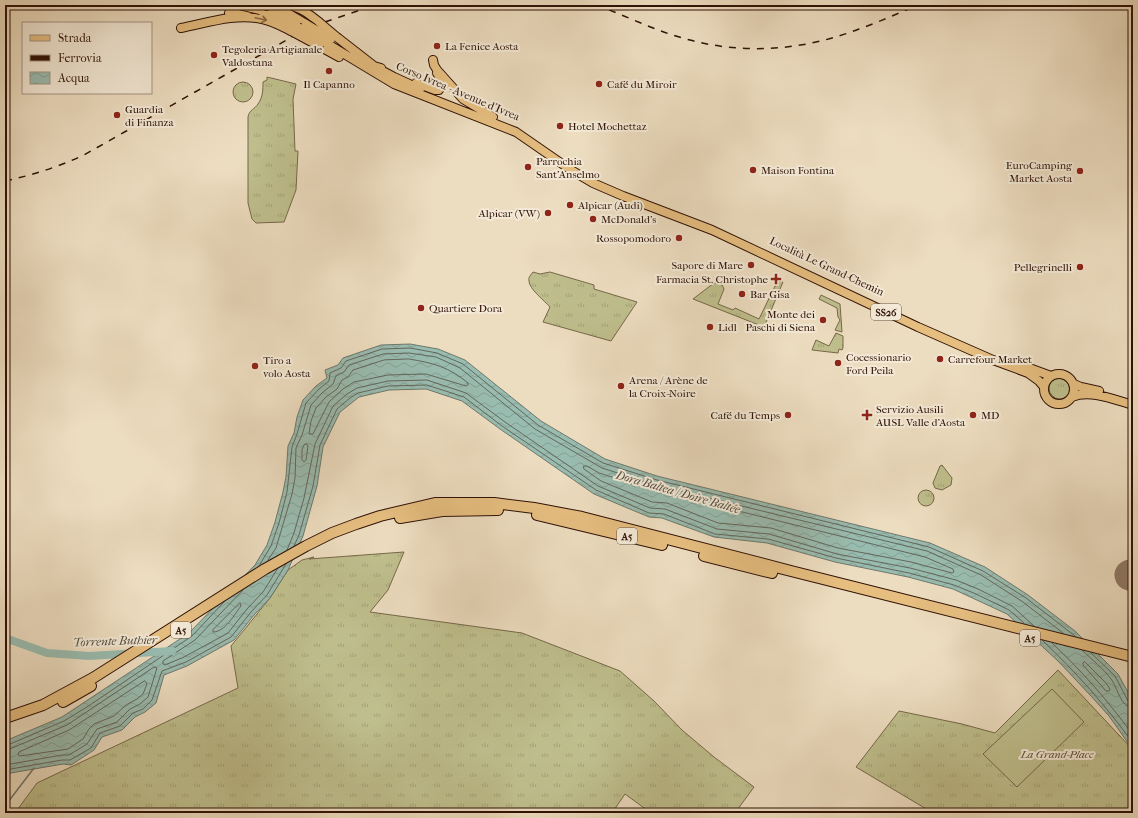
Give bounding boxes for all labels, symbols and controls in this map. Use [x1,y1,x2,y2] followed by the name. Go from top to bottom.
[254,15,267,23] one-way arrow
[22,22,152,94] legend
[58,31,92,45] text: Strada
[445,40,519,53] place label: La Fenice Aosta
[432,41,442,51] marker: La Fenice Aosta
[221,43,323,69] place label: Tegoleria Artigianale Valdostana
[209,50,219,60] marker: Tegoleria Artigianale Valdostana
[58,51,102,65] text: Ferrovia
[394,60,522,124] street label: Corso Ivrea - Avenue d'Ivrea
[324,66,334,76] marker: Il Capanno
[57,71,90,85] text: Acqua
[303,78,355,91] place label: Il Capanno
[607,78,677,91] place label: Café du Miroir
[594,79,604,89] marker: Café du Miroir
[125,103,174,129] place label: Guardia di Finanza
[112,110,122,120] marker: Guardia di Finanza
[568,120,647,133] place label: Hotel Mochettaz
[555,121,565,131] marker: Hotel Mochettaz
[536,155,600,181] place label: Parrochia Sant’Anselmo
[1006,159,1073,185] place label: EuroCamping Market Aosta
[523,162,533,172] marker: Parrochia Sant’Anselmo
[761,164,835,177] place label: Maison Fontina
[748,165,758,175] marker: Maison Fontina
[1075,166,1085,176] marker: EuroCamping Market Aosta
[577,199,643,212] place label: Alpicar (Audi)
[565,200,575,210] marker: Alpicar (Audi)
[478,207,540,220] place label: Alpicar (VW)
[543,208,553,218] marker: Alpicar (VW)
[601,213,656,226] place label: McDonald's
[588,214,598,224] marker: McDonald's
[596,232,671,245] place label: Rossopomodoro
[674,233,684,243] marker: Rossopomodoro
[767,234,887,299] street label: Località Le Grand-Chemin
[672,259,744,272] place label: Sapore di Mare
[746,260,756,270] marker: Sapore di Mare
[1014,261,1073,274] place label: Pellegrinelli
[1075,262,1085,272] marker: Pellegrinelli
[656,273,769,286] place label: Farmacia St. Christophe
[771,274,781,284] marker: Farmacia St. Christophe
[750,288,790,301] place label: Bar Gisa
[737,289,747,299] marker: Bar Gisa
[429,302,503,315] place label: Quartiere Dora
[416,303,426,313] marker: Quartiere Dora
[871,304,901,320] road number: SS26
[745,308,816,334] place label: Monte dei Paschi di Siena
[818,315,828,325] marker: Monte dei Paschi di Siena
[718,321,737,334] place label: Lidl
[705,322,715,332] marker: Lidl
[846,351,911,377] place label: Cocessionario Ford Peila
[948,353,1032,366] place label: Carrefour Market
[263,354,311,380] place label: Tiro a volo Aosta
[935,354,945,364] marker: Carrefour Market
[833,358,843,368] marker: Cocessionario Ford Peila
[250,361,260,371] marker: Tiro a volo Aosta
[628,374,708,400] place label: Arena / Arène de la Croix-Noire
[616,381,626,391] marker: Arena / Arène de la Croix-Noire
[875,403,966,429] place label: Servizio Ausili AUSL Valle d'Aosta
[711,409,780,422] place label: Café du Temps
[861,409,873,421] marker: Servizio Ausili AUSL Valle d'Aosta
[981,409,999,422] place label: MD
[783,410,793,420] marker: Café du Temps
[968,410,978,420] marker: MD
[613,467,743,517] water label: Dora Baltea / Doire Baltée
[617,528,637,544] road number: A5
[171,622,191,638] road number: A5
[1020,630,1040,646] road number: A5
[73,632,159,649] water label: Torrente Buthier
[1020,748,1094,761] park label: La Grand-Place

